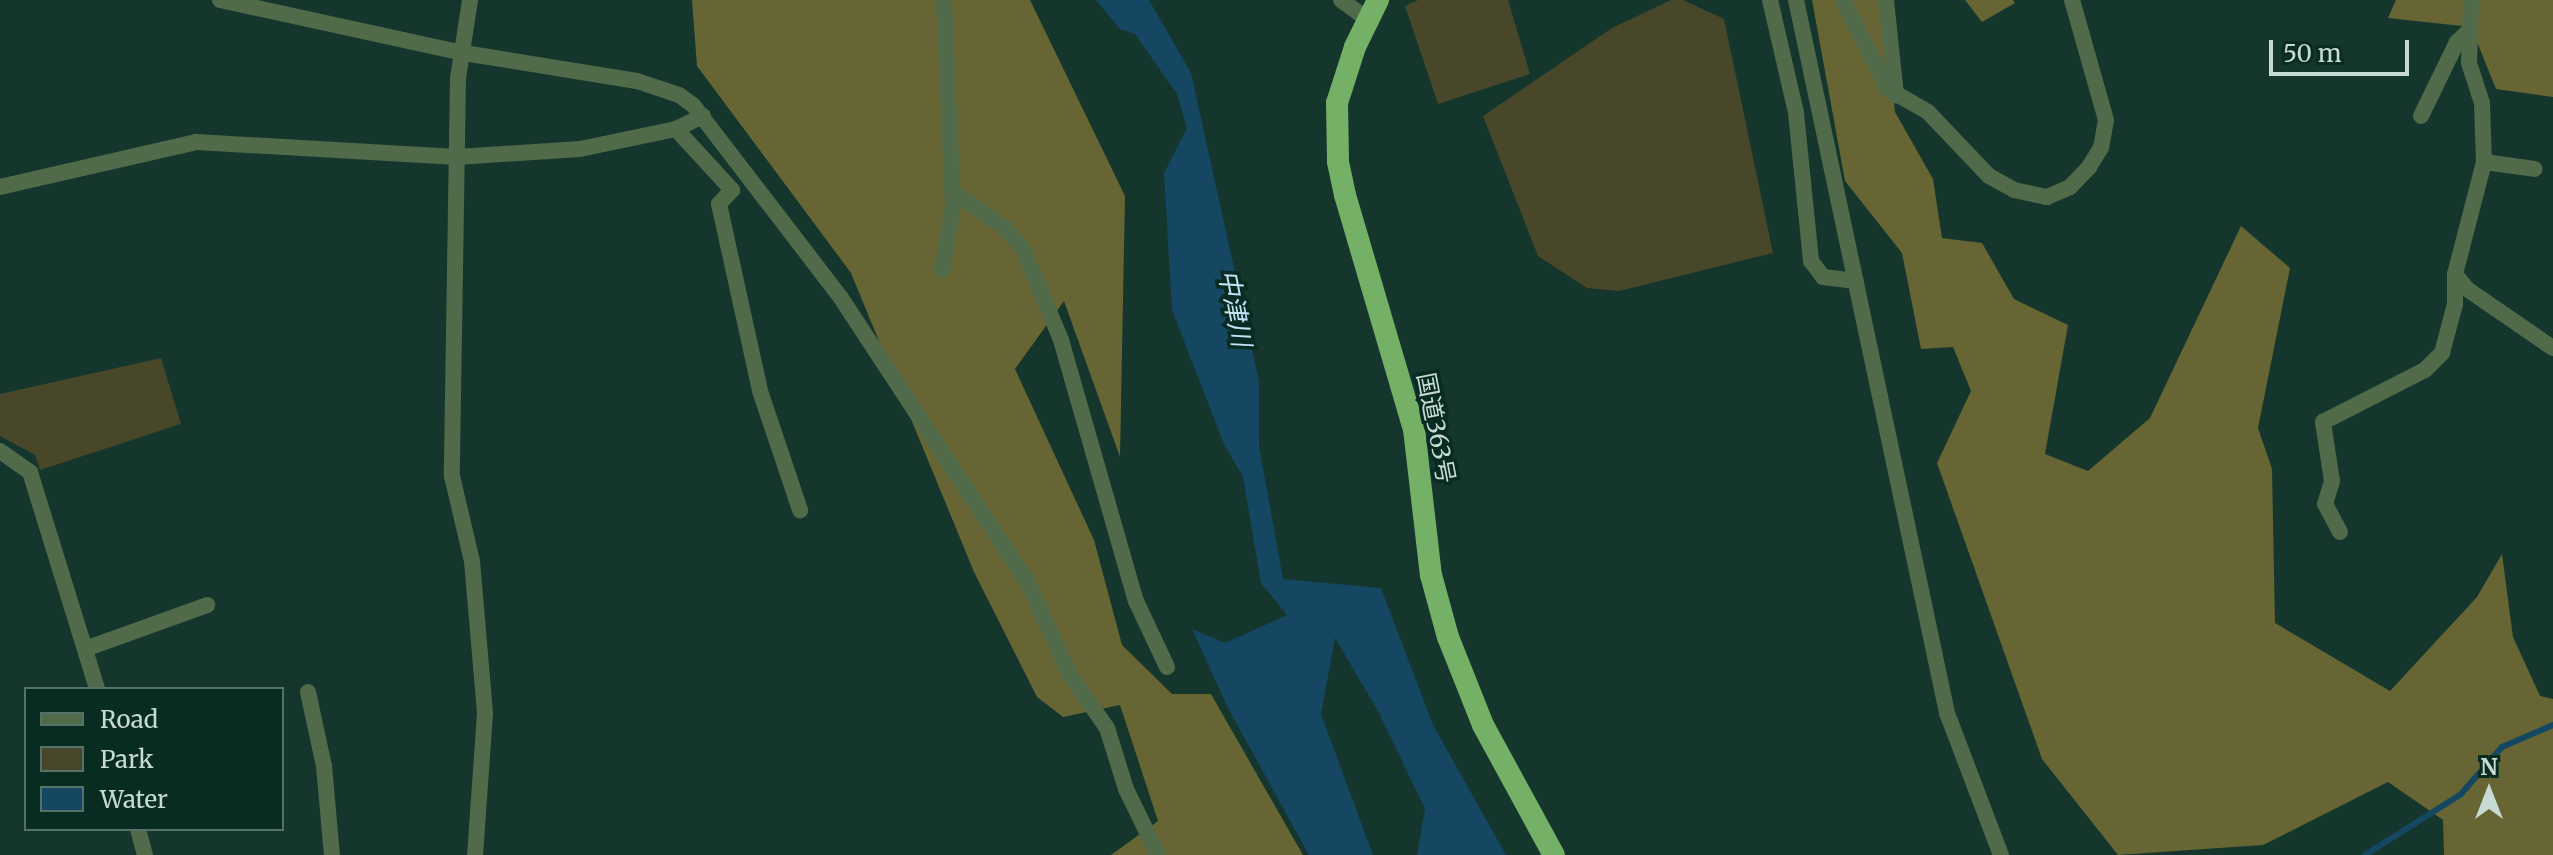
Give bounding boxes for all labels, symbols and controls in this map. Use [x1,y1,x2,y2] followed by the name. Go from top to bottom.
[2273,24,2413,74] scale bar
[2283,38,2342,69] text: 50 m
[1212,267,1258,349] water label: 中津川
[1411,370,1461,486] street label: 国道363号
[24,687,284,831] legend
[100,704,158,735] text: Road
[100,744,153,775] text: Park
[2449,751,2529,831] north arrow
[2480,753,2498,781] text: N
[100,784,168,815] text: Water

